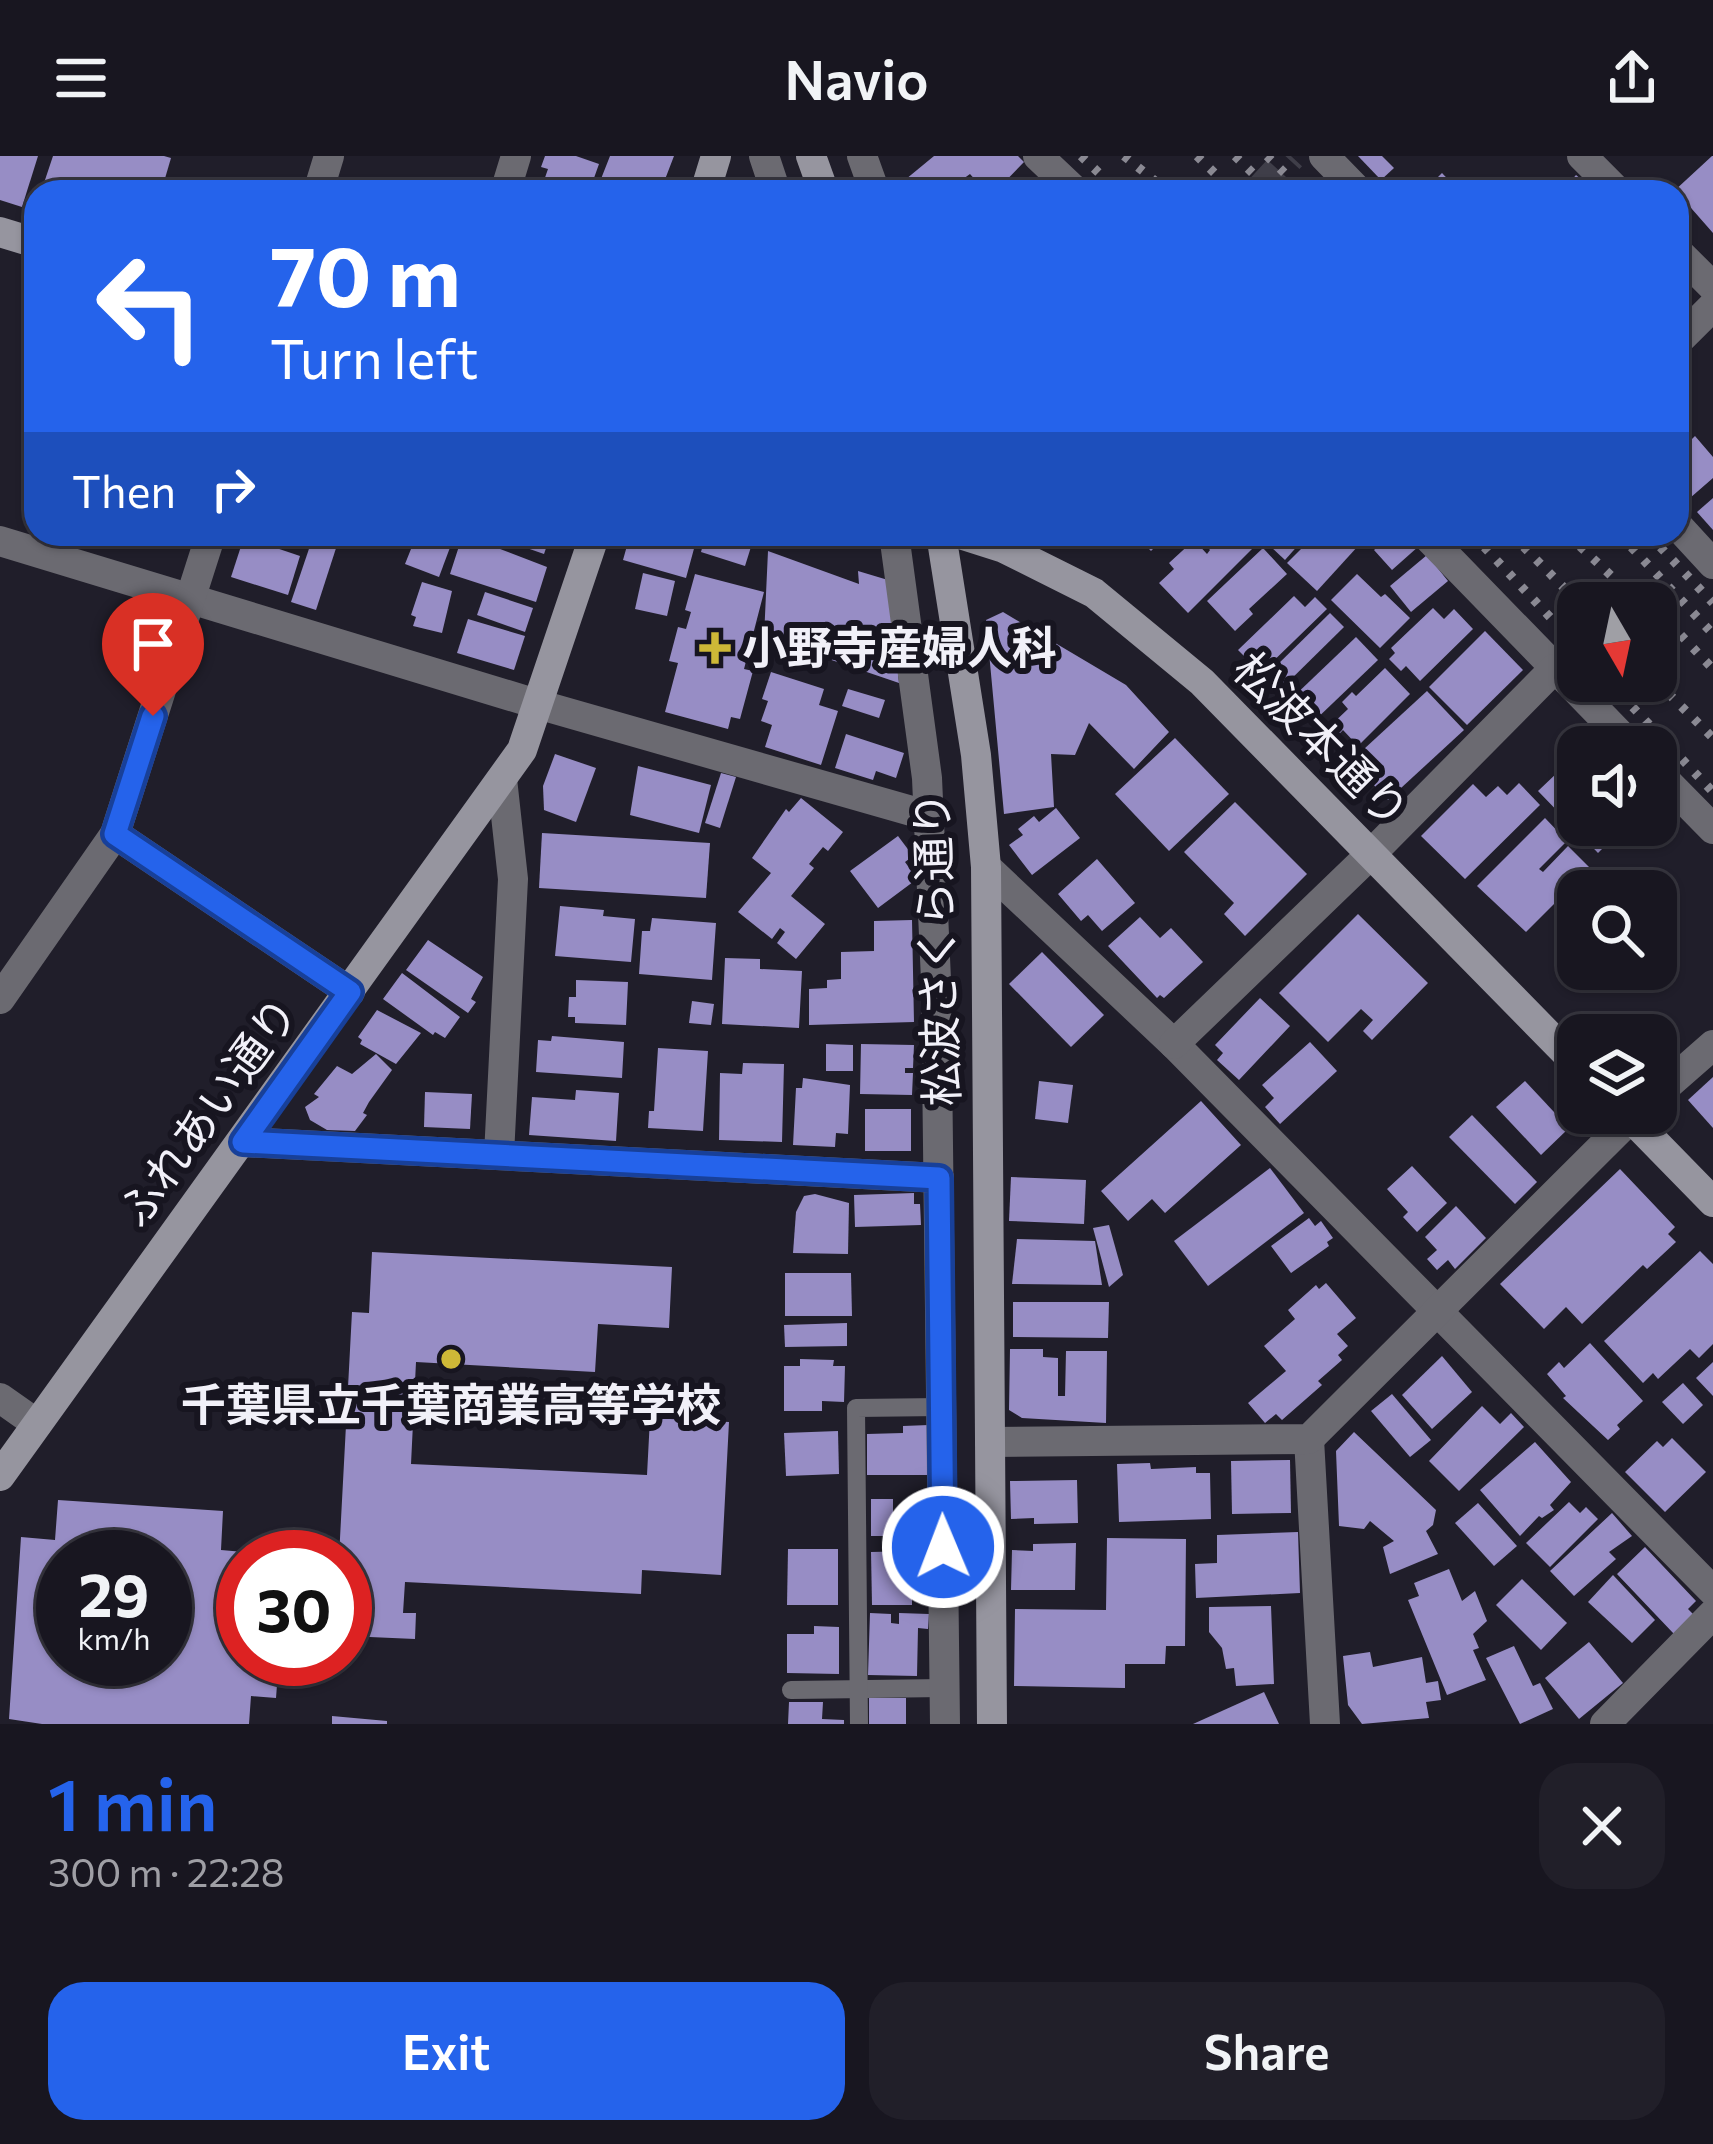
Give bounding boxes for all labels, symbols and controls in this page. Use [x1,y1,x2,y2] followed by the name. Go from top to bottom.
[48,45,114,111] icon: menu
[784,45,929,111] text: Navio
[1599,45,1665,111] icon: share
[270,222,461,324] text: 70 m
[72,228,228,384] icon: left
[270,324,478,390] text: Turn left
[200,456,266,522] icon: right
[72,462,176,517] text: Then
[1557,582,1677,702] north arrow
[1557,582,1677,1134] map controls
[102,593,204,716] pin
[120,611,186,677] icon: arrive
[742,618,1057,673] place label: 小野寺産婦人科
[699,632,731,664] marker: 小野寺産婦人科
[1224,639,1422,837] street label: 松波本通り
[1557,726,1677,846] button: sound
[902,791,967,1107] street label: 松波さくら通り
[1557,870,1677,990] button: search
[104,985,308,1236] street label: ふれあい通り
[1557,1014,1677,1134] button: layers
[438,1346,464,1372] marker: 千葉県立千葉商業高等学校
[181,1375,721,1430] place label: 千葉県立千葉商業高等学校
[880,1484,1006,1610] position arrow
[216,1530,372,1686] speed limit sign: 30
[79,1556,149,1629] text: 29
[78,1619,150,1656] text: km/h
[48,1758,218,1846] text: 1 min
[1539,1763,1665,1889] button: close
[48,1847,284,1895] text: 300 m · 22:28
[48,1982,845,2120] button: Exit
[869,1982,1665,2120] button: Share

